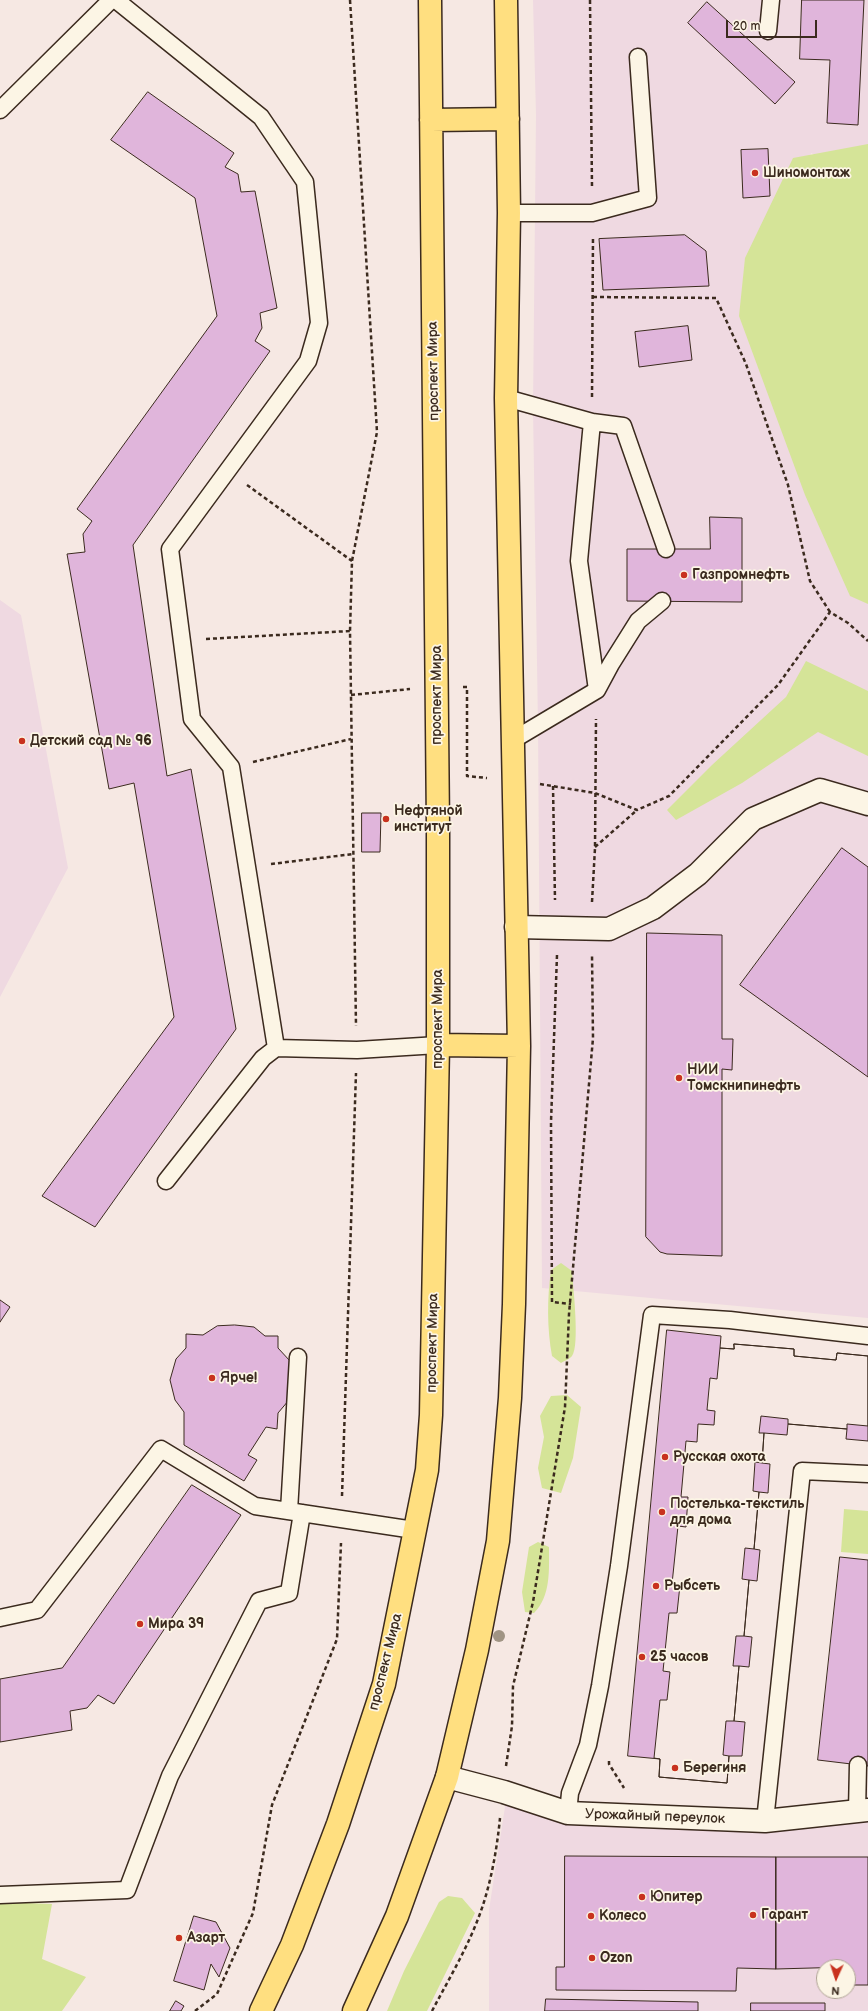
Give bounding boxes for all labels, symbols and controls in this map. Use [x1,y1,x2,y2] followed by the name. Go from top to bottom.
[728,12,819,38] scale bar
[733,19,760,34] text: 20 m
[763,165,850,181] place label: Шиномонтаж
[750,168,760,178] marker: Шиномонтаж
[425,321,443,421] street label: проспект Мира
[692,567,790,583] place label: Газпромнефть
[679,570,689,580] marker: Газпромнефть
[429,645,445,745] street label: проспект Мира
[30,733,152,749] place label: Детский сад № 96
[17,736,27,746] marker: Детский сад № 96
[394,803,463,836] place label: Нефтяной институт
[381,814,391,824] marker: Нефтяной институт
[430,969,446,1069] street label: проспект Мира
[687,1062,800,1094] place label: НИИ Томскнипинефть
[674,1073,684,1083] marker: НИИ Томскнипинефть
[424,1293,442,1393] street label: проспект Мира
[220,1370,258,1386] place label: Ярче!
[207,1373,217,1383] marker: Ярче!
[673,1449,766,1465] place label: Русская охота
[660,1452,670,1462] marker: Русская охота
[670,1496,804,1528] place label: Постелька-текстиль для дома
[657,1507,667,1517] marker: Постелька-текстиль для дома
[664,1578,720,1594] place label: Рыбсеть
[651,1581,661,1591] marker: Рыбсеть
[366,1612,406,1712] street label: проспект Мира
[148,1616,204,1632] place label: Мира 39
[135,1619,145,1629] marker: Мира 39
[650,1649,708,1665] place label: 25 часов
[637,1652,647,1662] marker: 25 часов
[683,1760,746,1776] place label: Берегиня
[670,1763,680,1773] marker: Берегиня
[585,1806,725,1828] street label: Урожайный переулок
[650,1889,703,1905] place label: Юпитер
[637,1892,647,1902] marker: Юпитер
[761,1907,808,1923] place label: Гарант
[599,1908,646,1924] place label: Колесо
[748,1910,758,1920] marker: Гарант
[586,1911,596,1921] marker: Колесо
[187,1930,225,1946] place label: Азарт
[174,1933,184,1943] marker: Азарт
[600,1950,633,1966] place label: Ozon
[587,1953,597,1963] marker: Ozon
[816,1959,856,1999] north arrow
[831,1984,840,1997] text: N

